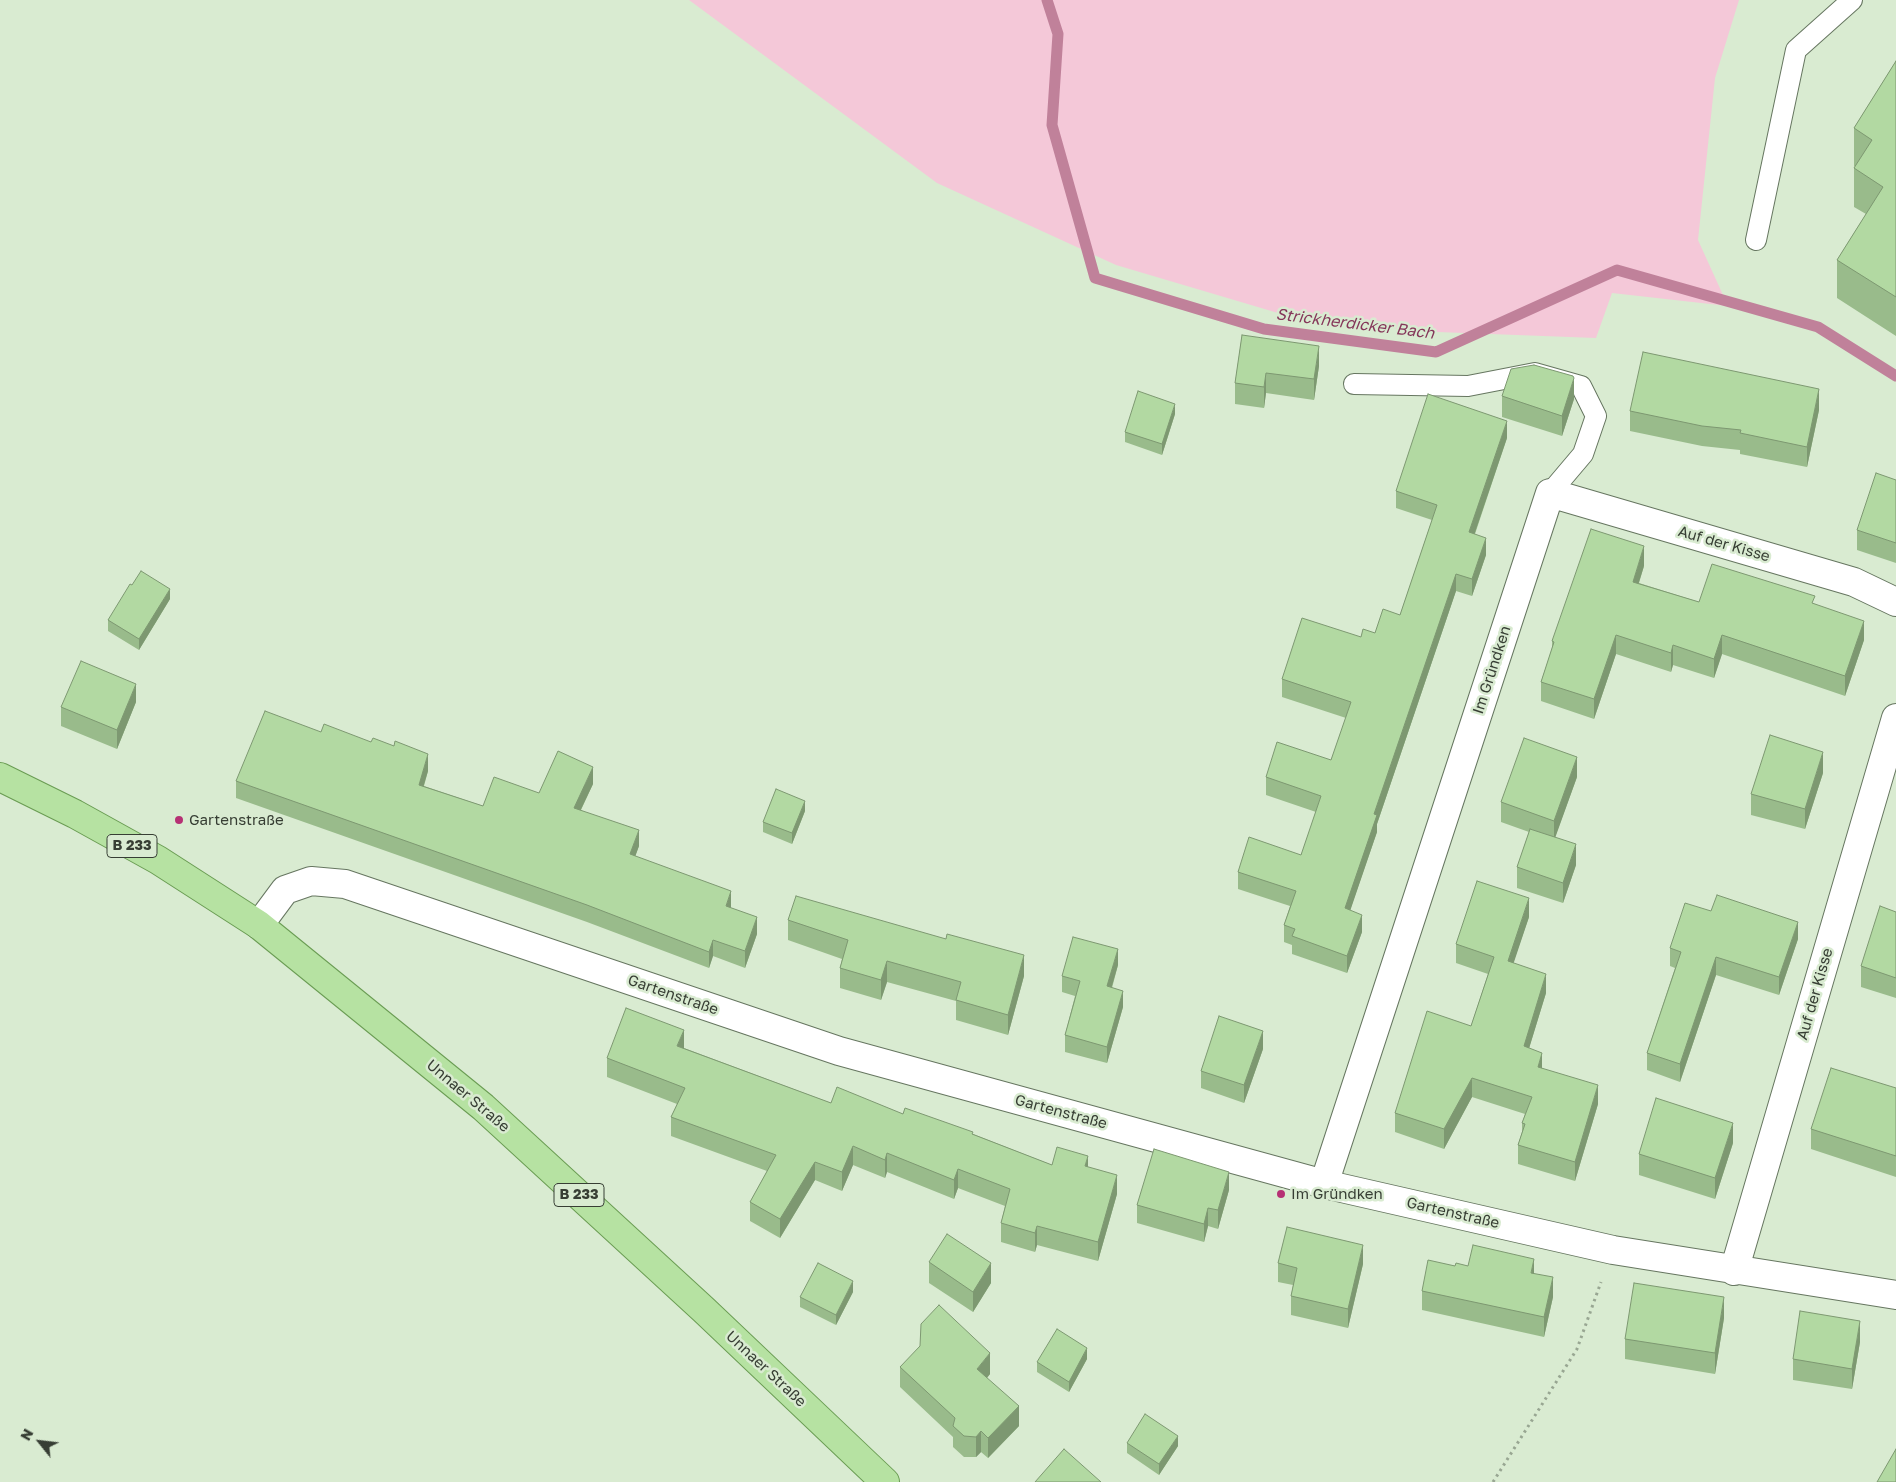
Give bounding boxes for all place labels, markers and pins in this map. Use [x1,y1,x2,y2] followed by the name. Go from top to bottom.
[189,811,284,829] place label: Gartenstraße
[173,814,185,826] marker: Gartenstraße
[1291,1185,1383,1203] place label: Im Gründken
[1275,1188,1287,1200] marker: Im Gründken

